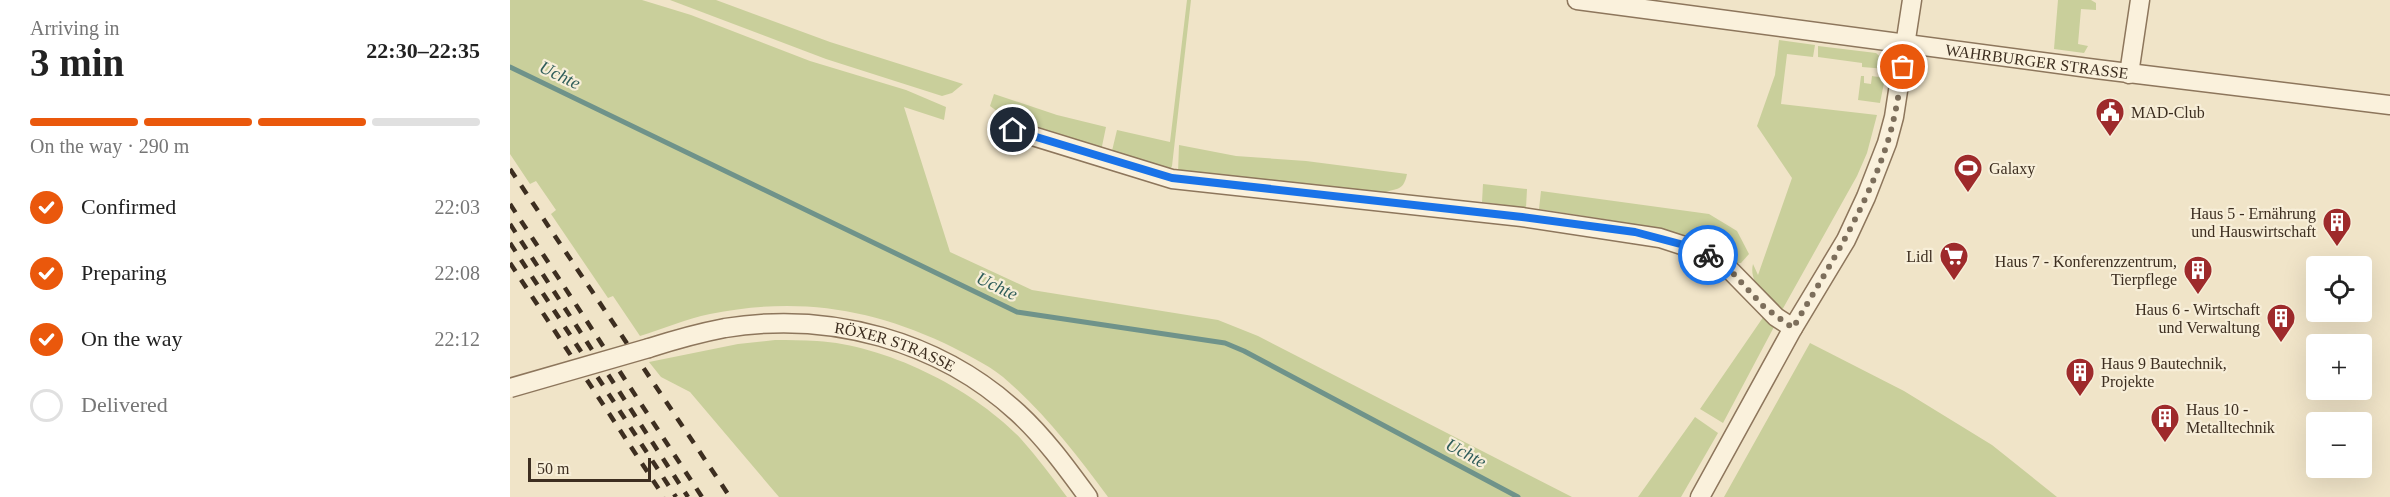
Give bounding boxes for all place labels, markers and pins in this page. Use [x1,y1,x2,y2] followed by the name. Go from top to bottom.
[1877,41,1928,92] pin
[2094,96,2126,138] public building icon: MAD-Club
[987,104,1038,155] pin
[2131,104,2205,121] place label: MAD-Club
[1952,152,1984,194] sports icon: Galaxy
[1989,160,2035,178] place label: Galaxy
[2190,205,2317,240] place label: Haus 5 - Ernährung und Hauswirtschaft
[2321,206,2353,248] building icon: Haus 5 - Ernährung und Hauswirtschaft
[1938,240,1970,282] supermarket icon: Lidl
[1906,248,1934,265] place label: Lidl
[1995,253,2177,289] place label: Haus 7 - Konferenzzentrum, Tierpflege
[2182,254,2214,296] building icon: Haus 7 - Konferenzzentrum, Tierpflege
[2135,301,2261,337] place label: Haus 6 - Wirtschaft und Verwaltung
[2265,302,2297,344] building icon: Haus 6 - Wirtschaft und Verwaltung
[2101,355,2227,391] place label: Haus 9 Bautechnik, Projekte
[2064,356,2096,398] building icon: Haus 9 Bautechnik, Projekte
[2186,401,2275,436] place label: Haus 10 - Metalltechnik
[2149,402,2181,444] building icon: Haus 10 - Metalltechnik

